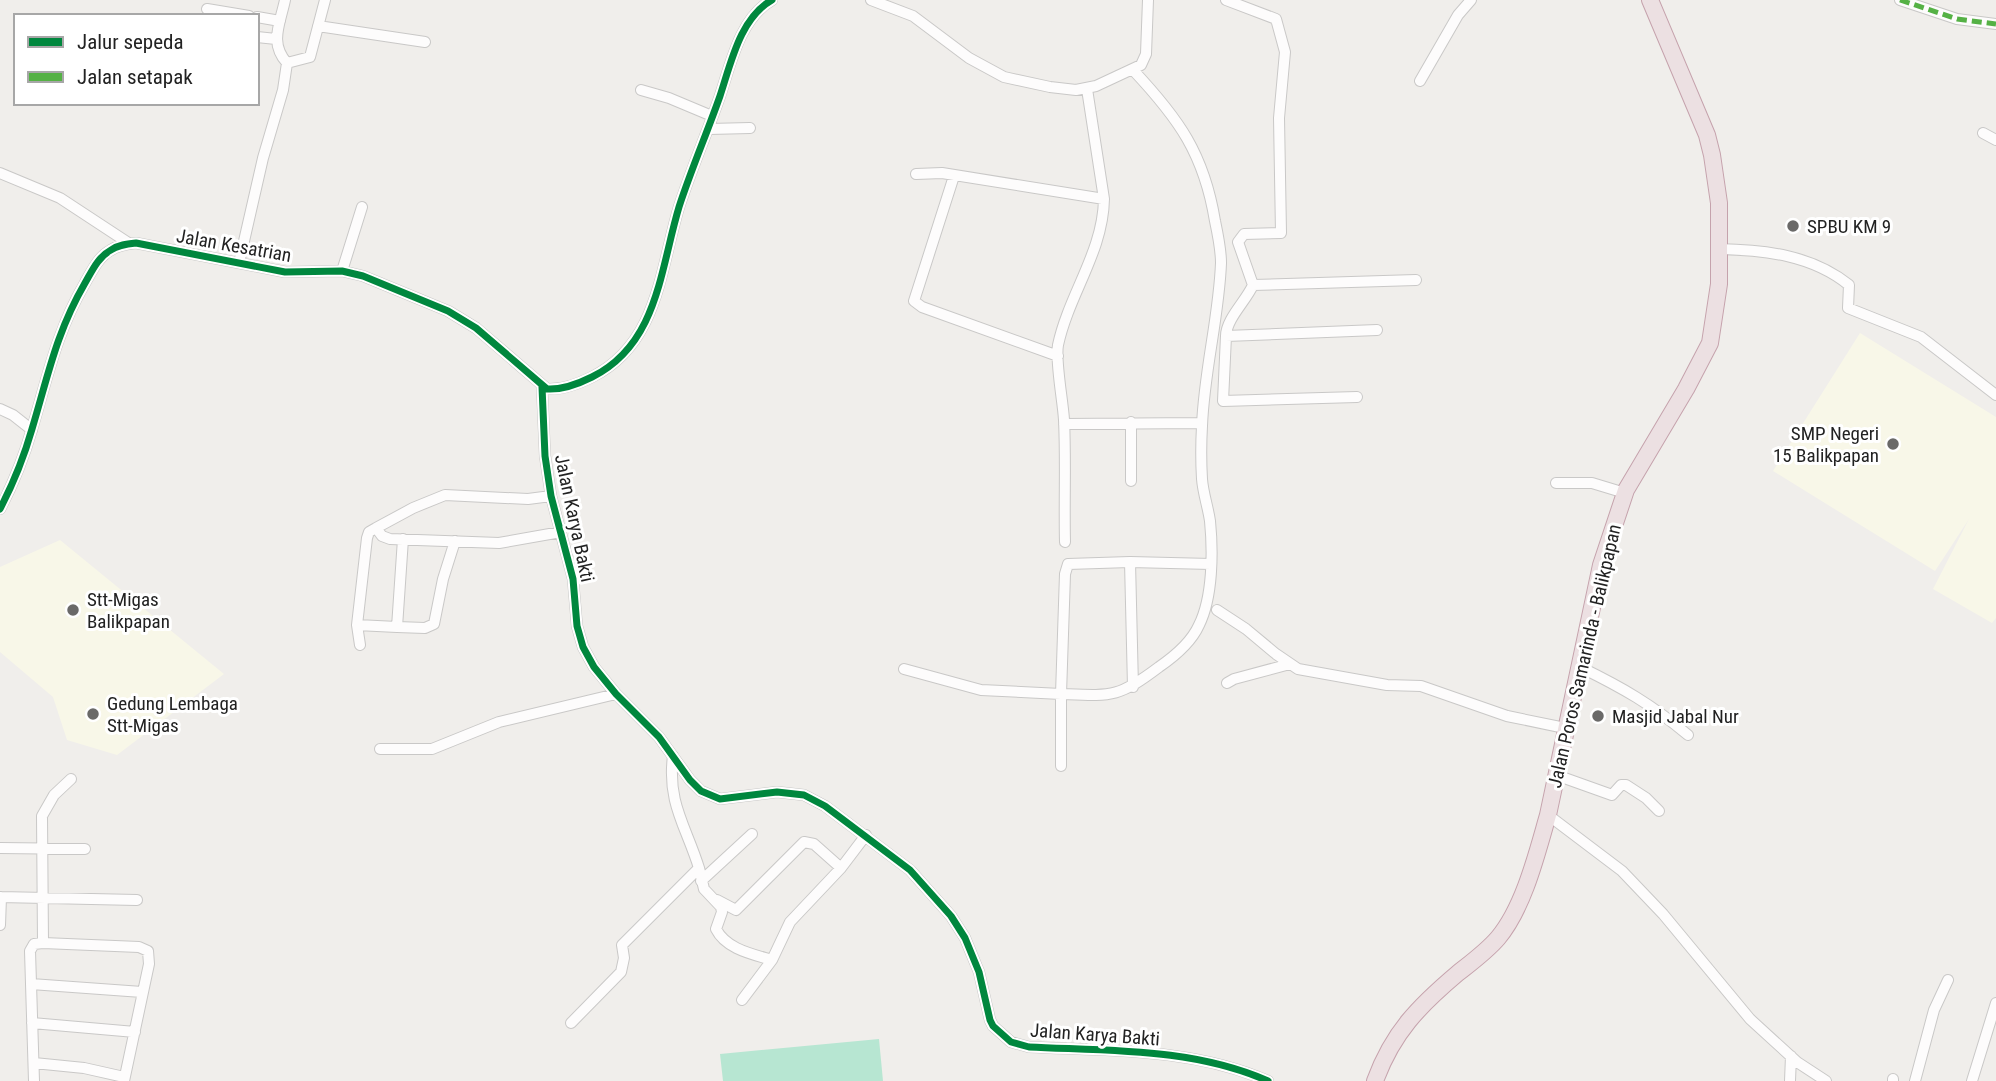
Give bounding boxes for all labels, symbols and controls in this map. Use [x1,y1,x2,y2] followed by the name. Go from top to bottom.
[14,14,259,105] legend
[77,30,184,54] text: Jalur sepeda
[77,65,193,89] text: Jalan setapak
[1807,215,1891,238] place label: SPBU KM 9
[1785,218,1801,234] marker: SPBU KM 9
[175,224,293,267] street label: Jalan Kesatrian
[1773,422,1879,467] place label: SMP Negeri 15 Balikpapan
[1885,436,1901,452] marker: SMP Negeri 15 Balikpapan
[550,452,599,584] street label: Jalan Karya Bakti
[1543,522,1626,790] street label: Jalan Poros Samarinda - Balikpapan
[87,588,170,633] place label: Stt-Migas Balikpapan
[65,602,81,618] marker: Stt-Migas Balikpapan
[107,692,238,737] place label: Gedung Lembaga Stt-Migas
[1612,705,1739,728] place label: Masjid Jabal Nur
[85,706,101,722] marker: Gedung Lembaga Stt-Migas
[1590,708,1606,724] marker: Masjid Jabal Nur
[1029,1018,1161,1051] street label: Jalan Karya Bakti

